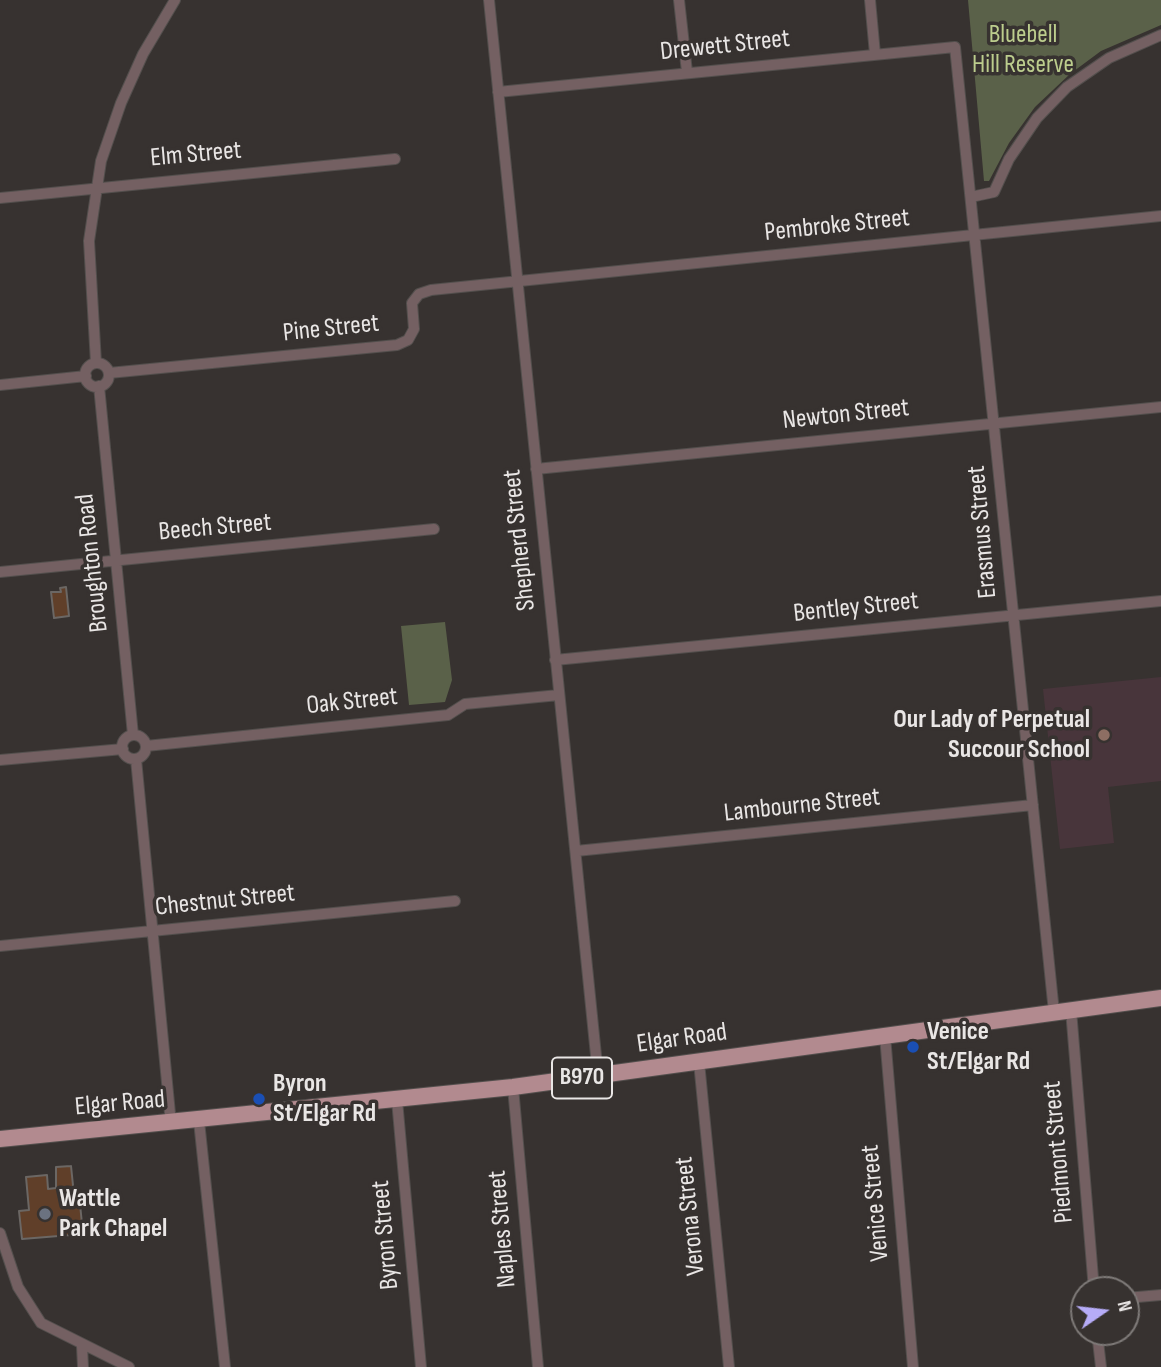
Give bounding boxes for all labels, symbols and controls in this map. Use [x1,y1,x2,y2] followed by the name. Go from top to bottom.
[972,19,1074,80] park label: Bluebell Hill Reserve
[659,24,791,68] street label: Drewett Street
[149,135,243,175] street label: Elm Street
[763,203,911,249] street label: Pembroke Street
[281,308,381,350] street label: Pine Street
[781,393,911,437] street label: Newton Street
[962,464,1004,600] street label: Erasmus Street
[497,468,543,612] street label: Shepherd Street
[70,492,116,634] street label: Broughton Road
[157,508,273,548] street label: Beech Street
[792,586,920,630] street label: Bentley Street
[305,682,399,722] street label: Oak Street
[893,704,1090,766] place label: Our Lady of Perpetual Succour School
[1096,727,1112,743] marker: Our Lady of Perpetual Succour School
[722,782,882,830] street label: Lambourne Street
[154,878,296,924] street label: Chestnut Street
[927,1016,1030,1078] place label: Venice St/Elgar Rd
[635,1017,729,1061] street label: Elgar Road
[905,1039,921,1055] marker: Venice St/Elgar Rd
[552,1058,612,1098] road number: B970
[273,1068,376,1130] place label: Byron St/Elgar Rd
[1037,1080,1081,1224] street label: Piedmont Street
[74,1085,166,1123] street label: Elgar Road
[251,1091,267,1107] marker: Byron St/Elgar Rd
[855,1143,897,1263] street label: Venice Street
[669,1155,713,1277] street label: Verona Street
[482,1169,524,1289] street label: Naples Street
[366,1179,406,1291] street label: Byron Street
[59,1183,167,1244] place label: Wattle Park Chapel
[37,1206,53,1222] marker: Wattle Park Chapel
[1070,1276,1140,1346] north arrow
[1112,1299,1136,1314] text: N

